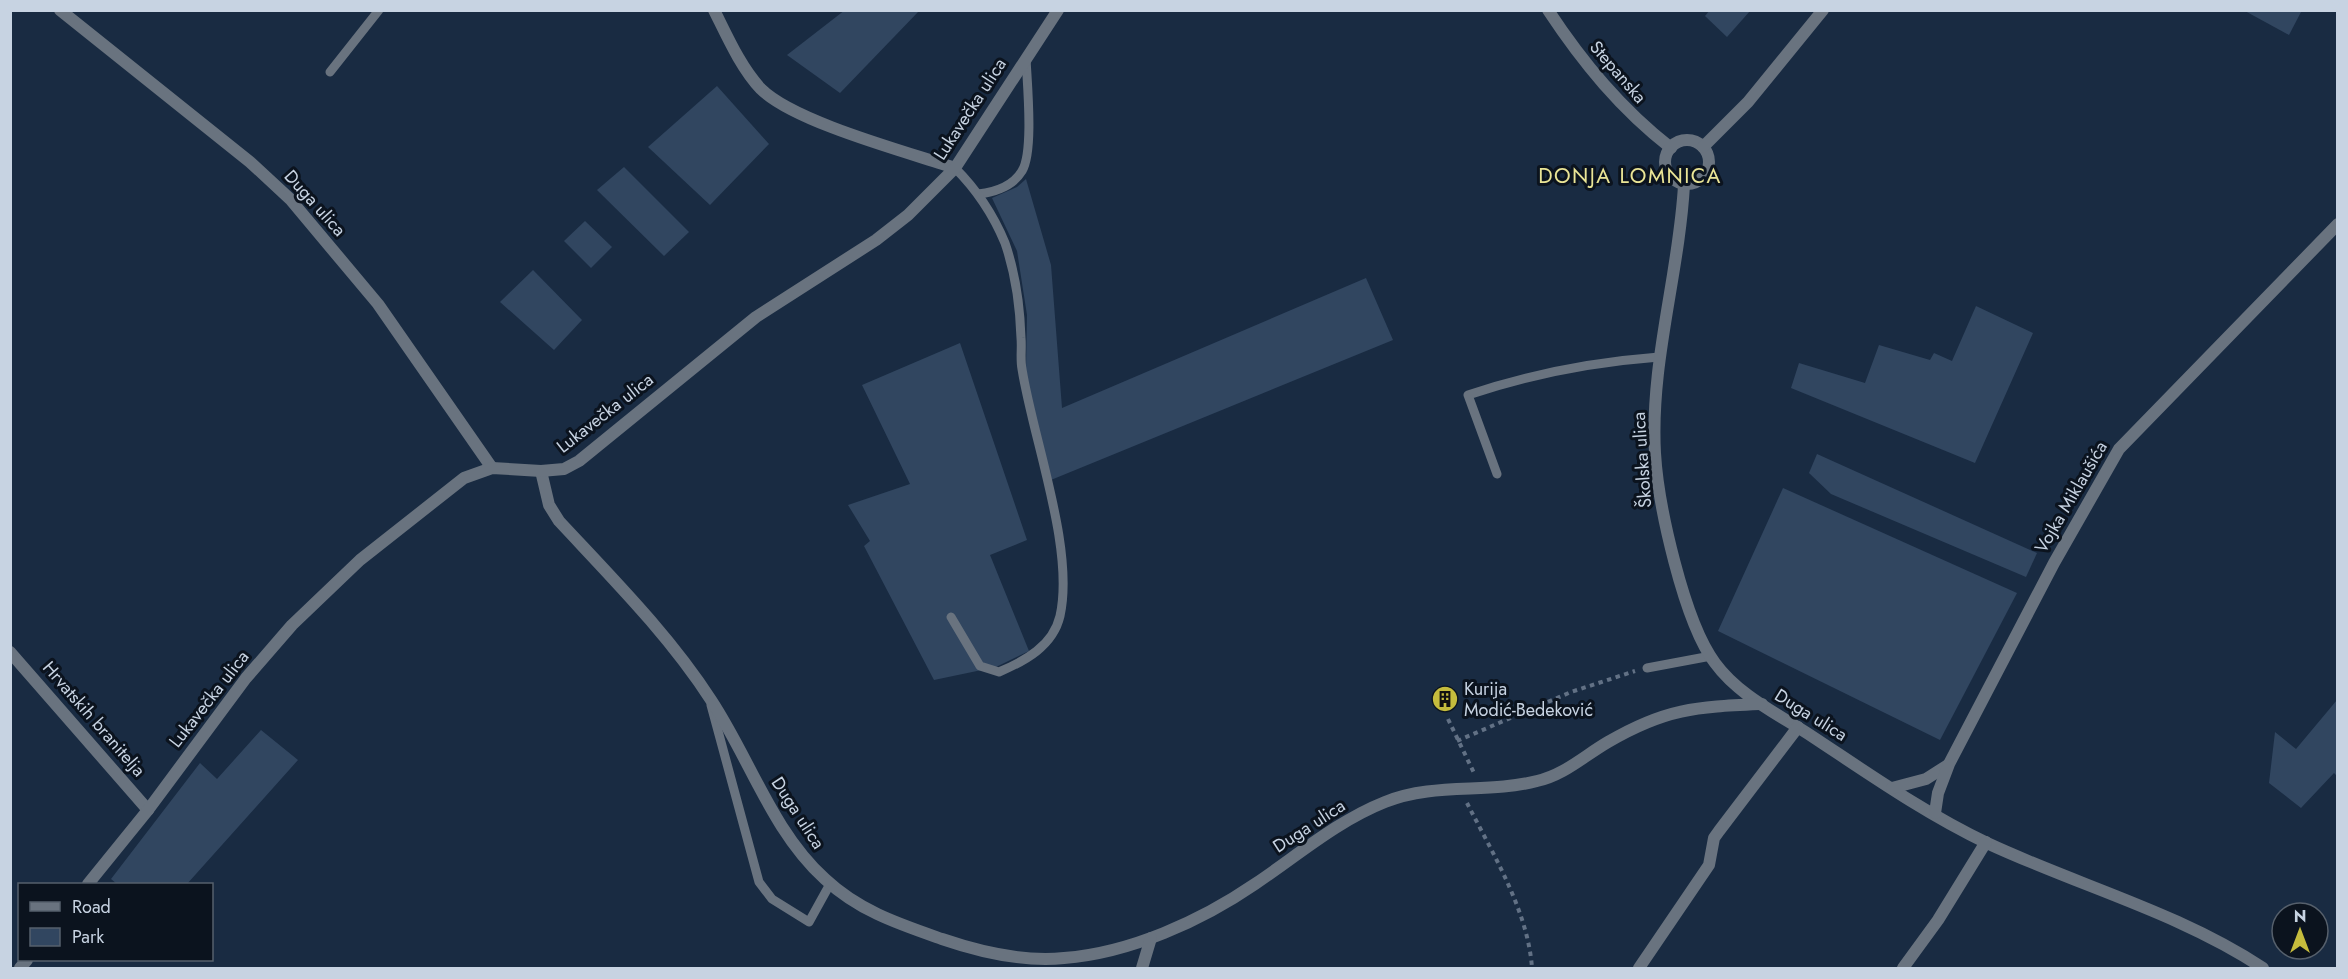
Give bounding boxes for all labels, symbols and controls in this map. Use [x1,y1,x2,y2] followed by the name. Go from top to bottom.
[1583,35,1653,109] street label: Stepanska
[927,53,1013,165] street label: Lukavečka ulica
[1538,161,1722,191] district label: DONJA LOMNICA
[278,164,352,242] street label: Duga ulica
[551,367,659,459] street label: Lukavečka ulica
[1626,411,1658,509] street label: Školska ulica
[2028,436,2114,558] street label: Vojka Miklaušića
[163,645,255,753] street label: Lukavečka ulica
[37,656,151,782] street label: Hrvatskih branitelja
[1464,676,1593,723] place label: Kurija Modić-Bedeković
[1770,682,1852,748] street label: Duga ulica
[1430,684,1460,714] building icon: Kurija Modić-Bedeković
[765,772,831,854] street label: Duga ulica
[1268,793,1350,859] street label: Duga ulica
[18,883,213,961] legend
[72,894,111,920] text: Road
[2270,901,2330,961] north arrow
[2294,905,2306,928] text: N
[72,924,104,950] text: Park

